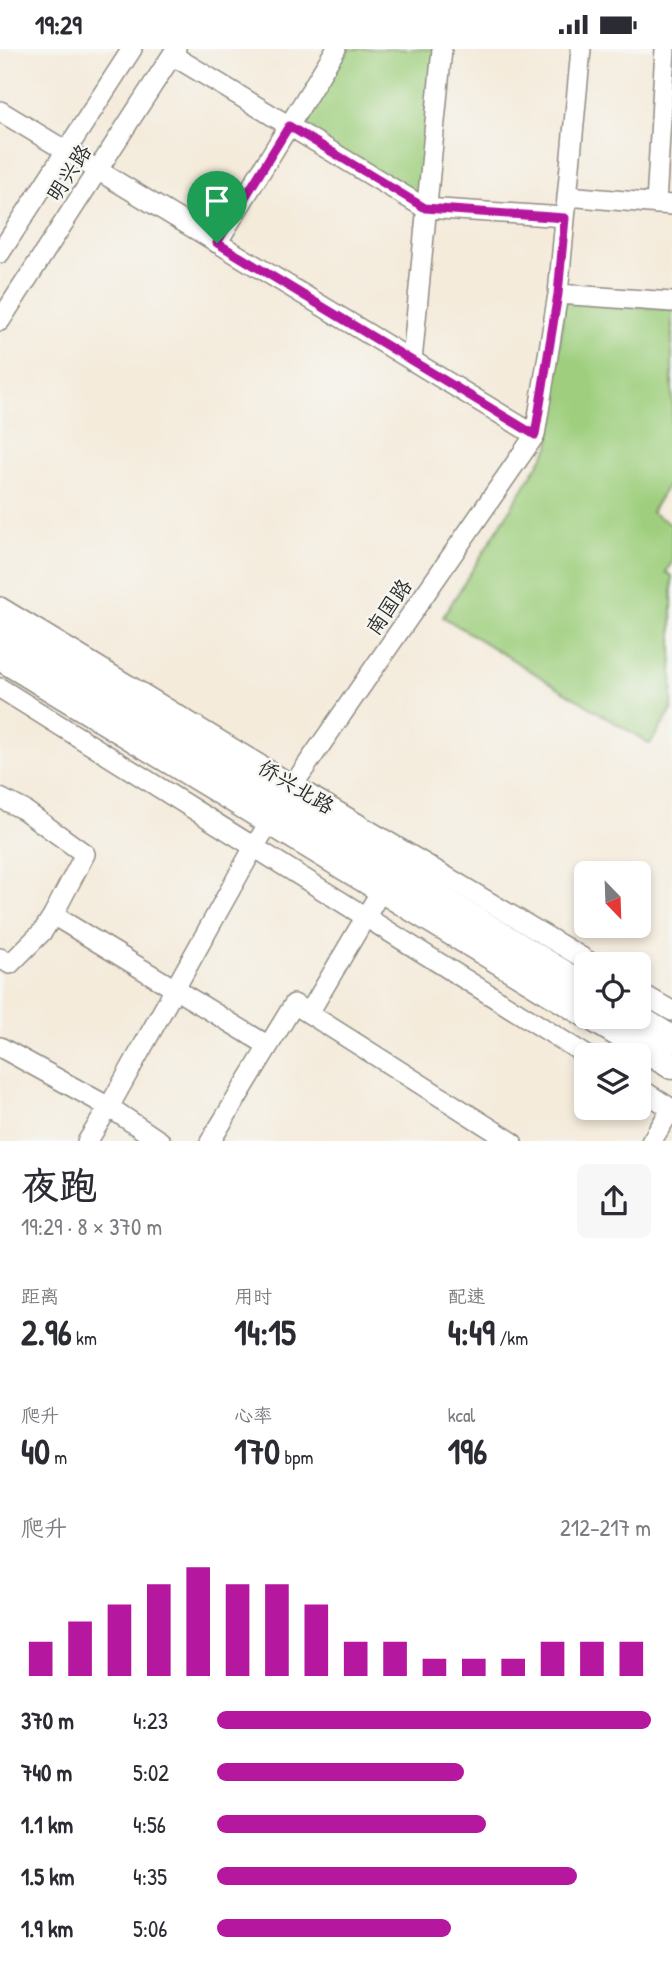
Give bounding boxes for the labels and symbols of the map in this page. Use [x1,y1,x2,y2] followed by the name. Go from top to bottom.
[39,138,98,207] street label: 明兴路
[187,171,247,243] pin
[359,573,419,641] street label: 南国路
[253,753,340,821] street label: 侨兴北路
[574,861,651,938] north arrow

